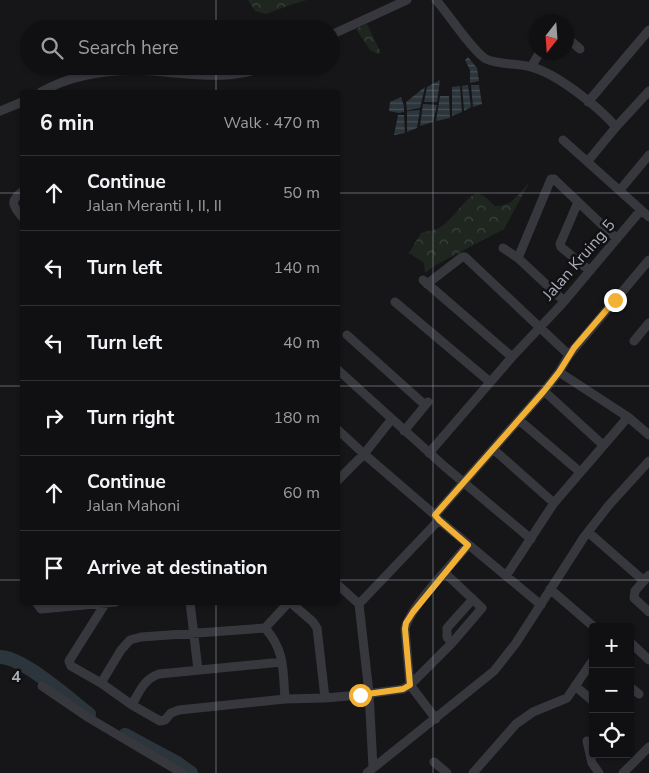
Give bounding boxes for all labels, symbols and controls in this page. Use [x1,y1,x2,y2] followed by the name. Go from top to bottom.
[529,15,574,60] north arrow
[20,20,340,75] search box
[38,34,66,62] icon: search
[78,35,179,61] text: Search here
[40,109,94,137] text: 6 min
[224,112,320,134] text: Walk · 470 m
[87,169,166,195] text: Continue
[40,179,68,207] icon: ahead
[283,182,320,204] text: 50 m
[87,195,222,217] text: Jalan Meranti I, II, II
[537,215,620,306] street label: Jalan Kruing 5
[40,254,68,282] icon: left
[87,255,162,281] text: Turn left
[273,257,320,279] text: 140 m
[604,289,627,312] route end
[40,329,68,357] icon: left
[87,330,162,356] text: Turn left
[283,332,320,354] text: 40 m
[40,404,68,432] icon: right
[87,405,174,431] text: Turn right
[273,407,320,429] text: 180 m
[87,469,166,495] text: Continue
[40,479,68,507] icon: ahead
[283,482,320,504] text: 60 m
[87,495,180,517] text: Jalan Mahoni
[40,554,68,582] icon: arrive
[87,555,268,581] text: Arrive at destination
[589,623,634,758] map controls
[589,623,634,668] button: +
[11,666,21,688] text: 4
[589,668,634,713] button: −
[349,684,372,707] route start
[589,713,634,758] button: locate

